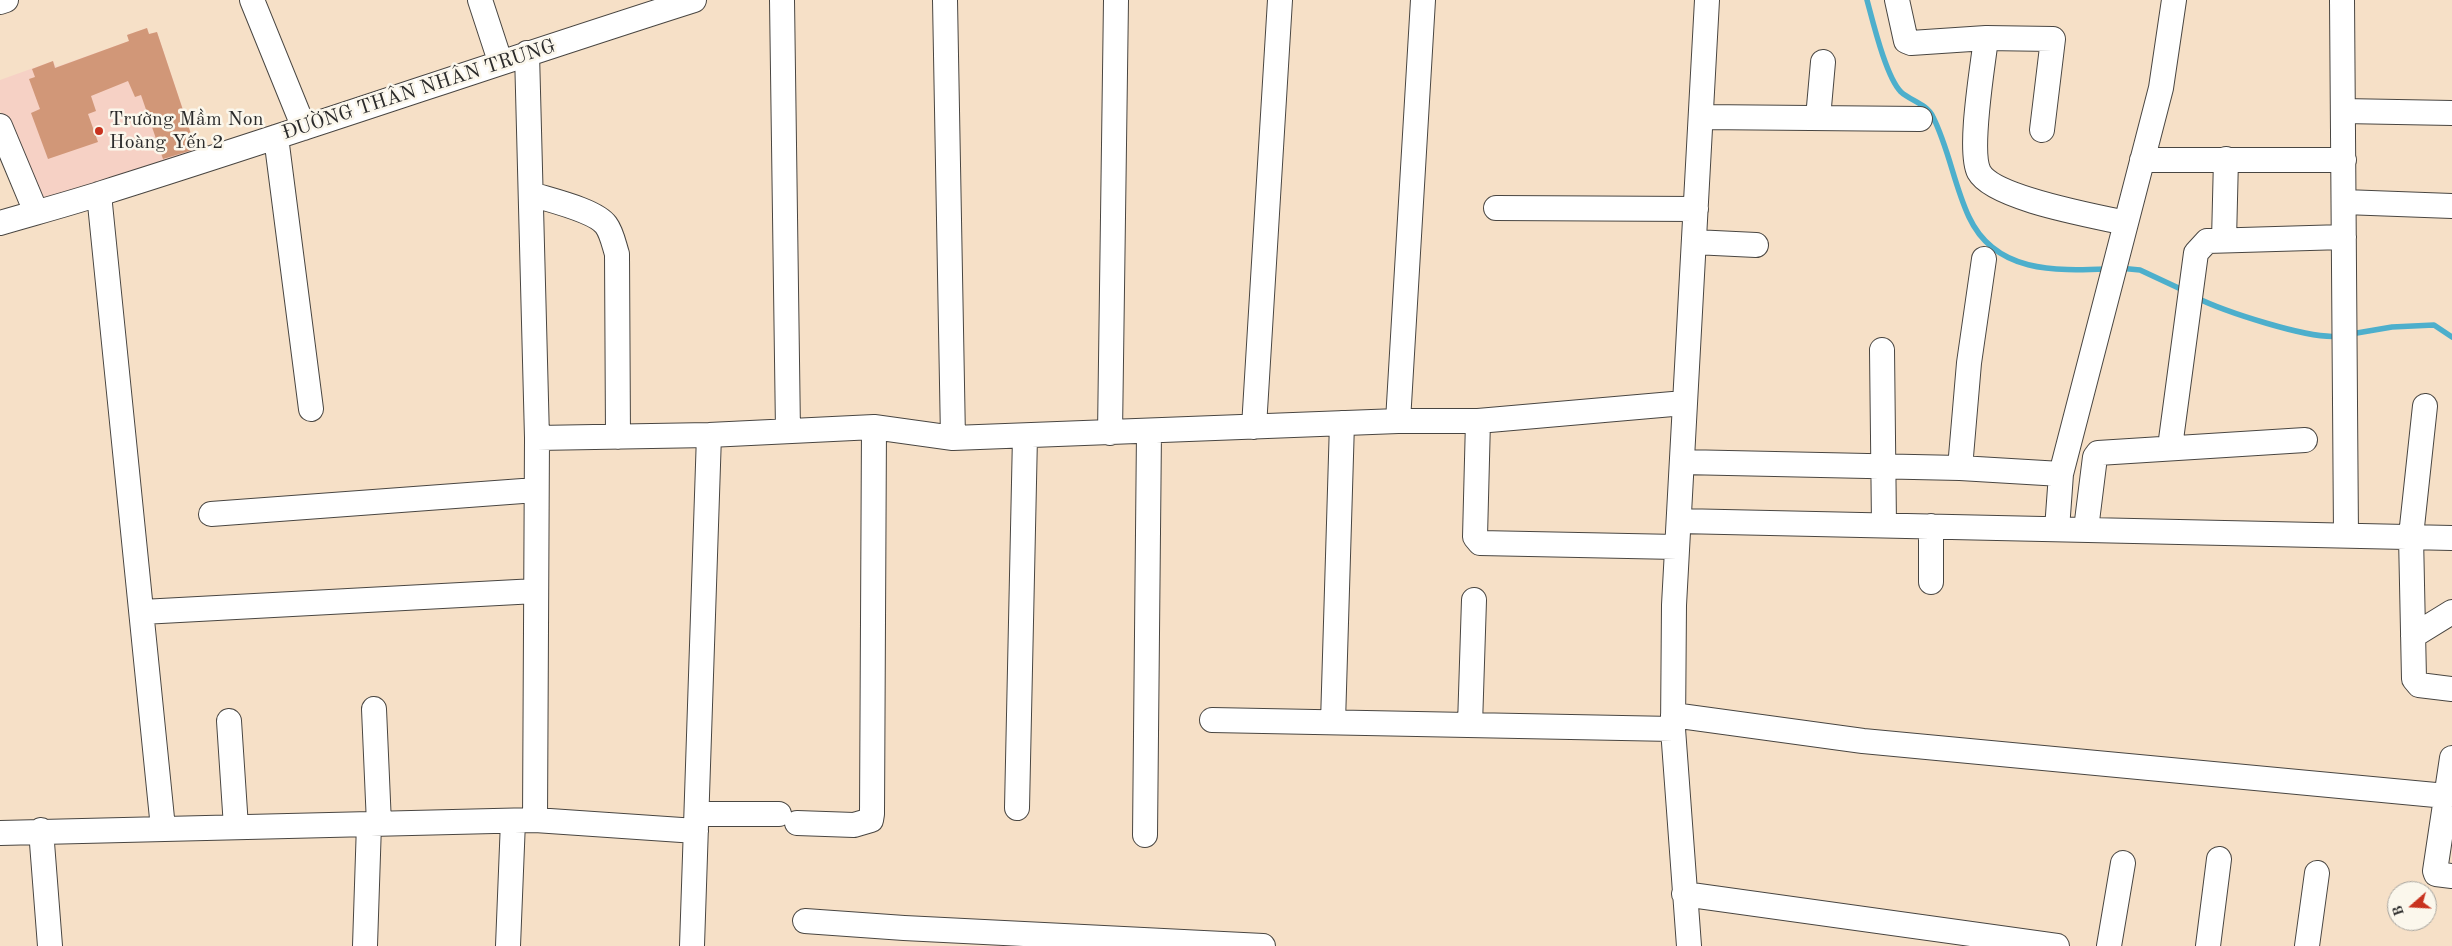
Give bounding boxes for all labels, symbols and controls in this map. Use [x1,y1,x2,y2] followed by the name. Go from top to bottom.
[279,34,559,146] street label: ĐƯỜNG THÂN NHÂN TRUNG
[109,108,264,155] place label: Trường Mầm Non Hoàng Yến 2
[93,125,105,137] marker: Trường Mầm Non Hoàng Yến 2
[2387,881,2437,931] north arrow
[2391,904,2407,918] text: B

